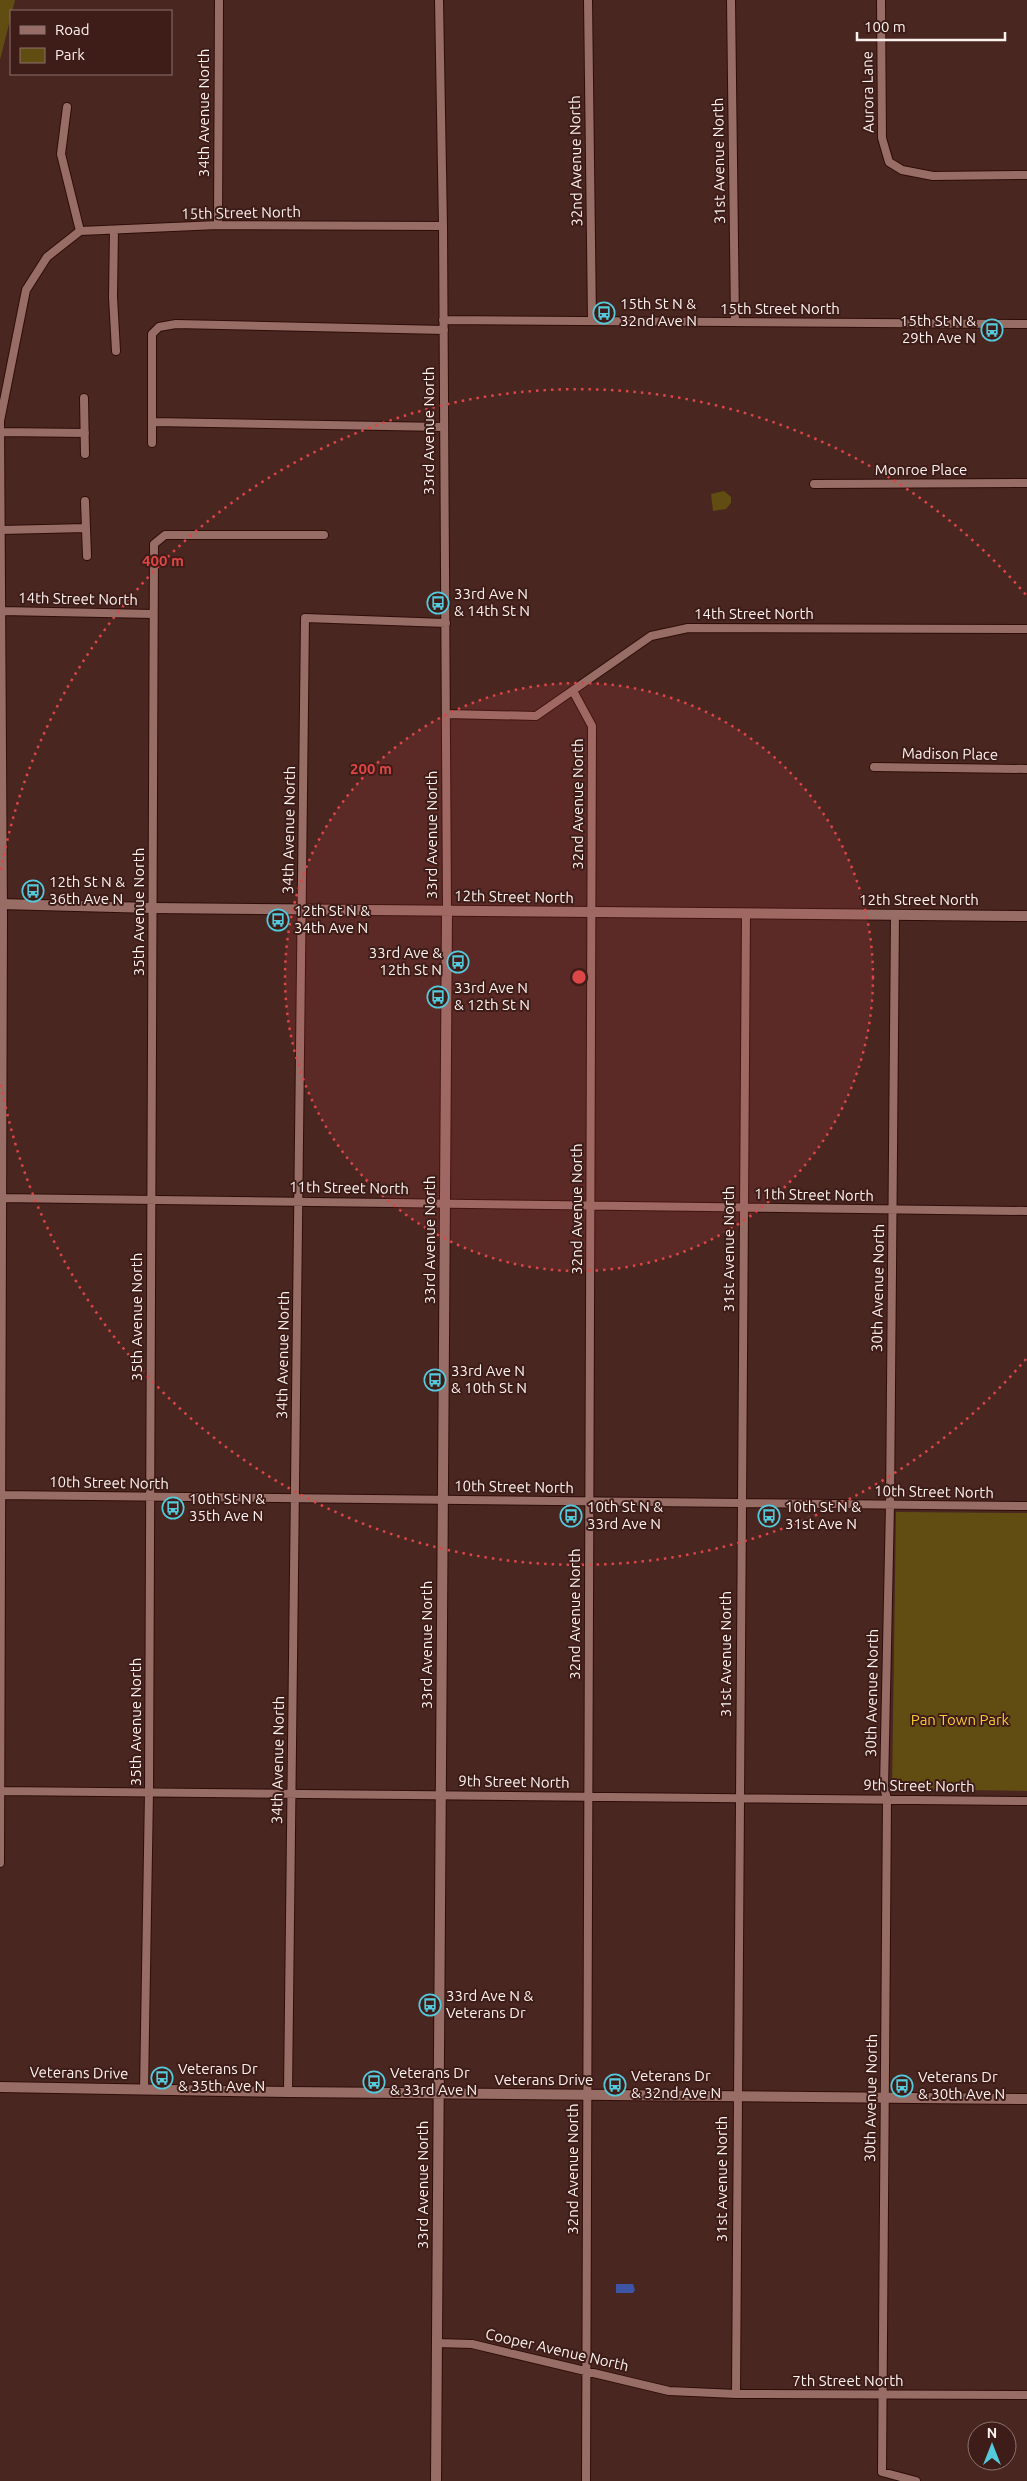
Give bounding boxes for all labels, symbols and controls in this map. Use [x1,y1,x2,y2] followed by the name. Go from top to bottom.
[10,10,172,75] legend
[857,10,1004,42] scale bar
[864,18,906,35] text: 100 m
[55,21,90,38] text: Road
[55,46,85,63] text: Park
[195,49,212,177] street label: 34th Avenue North
[858,51,877,133] street label: Aurora Lane
[566,95,585,227] street label: 32nd Avenue North
[709,98,728,224] street label: 31st Avenue North
[181,203,301,222] street label: 15th Street North
[620,295,697,329] place label: 15th St N & 32nd Ave N
[720,300,840,317] street label: 15th Street North
[592,301,616,325] bus stop icon: 15th St N & 32nd Ave N
[900,312,976,346] place label: 15th St N & 29th Ave N
[980,318,1004,342] bus stop icon: 15th St N & 29th Ave N
[420,367,437,495] street label: 33rd Avenue North
[875,461,967,478] street label: Monroe Place
[142,552,184,569] text: 400 m
[454,585,530,619] place label: 33rd Ave N & 14th St N
[18,589,138,608] street label: 14th Street North
[426,591,450,615] bus stop icon: 33rd Ave N & 14th St N
[694,605,814,622] street label: 14th Street North
[569,738,586,870] street label: 32nd Avenue North
[902,744,998,763] street label: Madison Place
[350,760,392,777] text: 200 m
[279,766,298,894] street label: 34th Avenue North
[423,771,440,899] street label: 33rd Avenue North
[130,848,147,976] street label: 35th Avenue North
[49,873,125,907] place label: 12th St N & 36th Ave N
[21,879,45,903] bus stop icon: 12th St N & 36th Ave N
[454,887,574,906] street label: 12th Street North
[859,891,979,908] street label: 12th Street North
[294,902,370,936] place label: 12th St N & 34th Ave N
[266,908,290,932] bus stop icon: 12th St N & 34th Ave N
[369,944,442,978] place label: 33rd Ave & 12th St N
[446,950,470,974] bus stop icon: 33rd Ave & 12th St N
[570,968,588,986] centre of rings
[454,979,530,1013] place label: 33rd Ave N & 12th St N
[426,985,450,1009] bus stop icon: 33rd Ave N & 12th St N
[568,1143,585,1275] street label: 32nd Avenue North
[421,1176,438,1304] street label: 33rd Avenue North
[289,1178,409,1197] street label: 11th Street North
[754,1185,874,1204] street label: 11th Street North
[720,1186,737,1312] street label: 31st Avenue North
[868,1224,887,1352] street label: 30th Avenue North
[128,1253,145,1381] street label: 35th Avenue North
[273,1291,292,1419] street label: 34th Avenue North
[451,1362,527,1396] place label: 33rd Ave N & 10th St N
[423,1368,447,1392] bus stop icon: 33rd Ave N & 10th St N
[49,1473,169,1492] street label: 10th Street North
[454,1477,574,1496] street label: 10th Street North
[874,1482,994,1501] street label: 10th Street North
[189,1490,265,1524] place label: 10th St N & 35th Ave N
[161,1496,185,1520] bus stop icon: 10th St N & 35th Ave N
[587,1498,663,1532] place label: 10th St N & 33rd Ave N
[785,1498,861,1532] place label: 10th St N & 31st Ave N
[559,1504,583,1528] bus stop icon: 10th St N & 33rd Ave N
[757,1504,781,1528] bus stop icon: 10th St N & 31st Ave N
[566,1548,583,1680] street label: 32nd Avenue North
[418,1581,435,1709] street label: 33rd Avenue North
[717,1591,734,1717] street label: 31st Avenue North
[862,1629,881,1757] street label: 30th Avenue North
[127,1658,144,1786] street label: 35th Avenue North
[268,1696,287,1824] street label: 34th Avenue North
[911,1711,1010,1728] park label: Pan Town Park
[458,1772,570,1791] street label: 9th Street North
[863,1776,975,1795] street label: 9th Street North
[446,1987,534,2021] place label: 33rd Ave N & Veterans Dr
[418,1993,442,2017] bus stop icon: 33rd Ave N & Veterans Dr
[861,2034,880,2162] street label: 30th Avenue North
[178,2060,265,2094] place label: Veterans Dr & 35th Ave N
[29,2063,129,2082] street label: Veterans Drive
[390,2064,477,2098] place label: Veterans Dr & 33rd Ave N
[150,2066,174,2090] bus stop icon: Veterans Dr & 35th Ave N
[631,2067,721,2101] place label: Veterans Dr & 32nd Ave N
[918,2068,1005,2102] place label: Veterans Dr & 30th Ave N
[362,2070,386,2094] bus stop icon: Veterans Dr & 33rd Ave N
[495,2071,593,2088] street label: Veterans Drive
[603,2073,627,2097] bus stop icon: Veterans Dr & 32nd Ave N
[890,2074,914,2098] bus stop icon: Veterans Dr & 30th Ave N
[564,2103,581,2235] street label: 32nd Avenue North
[713,2116,730,2242] street label: 31st Avenue North
[414,2121,431,2249] street label: 33rd Avenue North
[484,2325,630,2374] street label: Cooper Avenue North
[792,2372,904,2389] street label: 7th Street North
[967,2421,1017,2471] north arrow
[987,2425,997,2441] text: N

